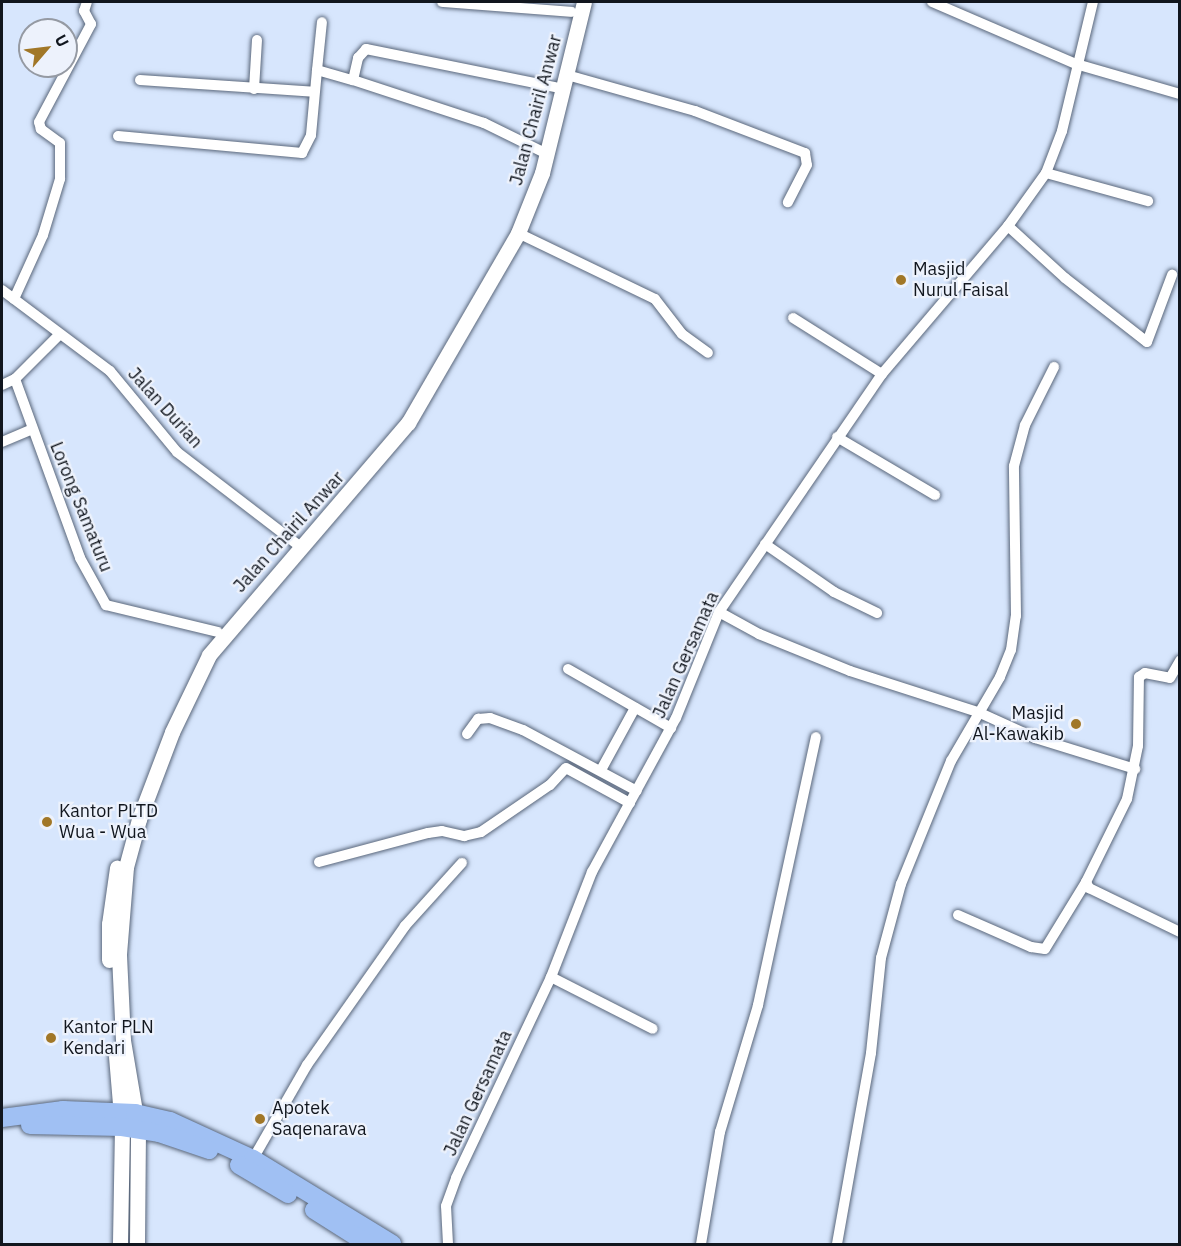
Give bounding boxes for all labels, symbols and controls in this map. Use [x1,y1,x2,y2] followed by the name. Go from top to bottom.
[18,18,78,78] north arrow
[51,31,74,50] text: U
[505,32,567,188] street label: Jalan Chairil Anwar
[913,259,1009,302] place label: Masjid Nurul Faisal
[894,273,908,287] marker: Masjid Nurul Faisal
[123,363,207,453] street label: Jalan Durian
[45,439,117,575] street label: Lorong Samaturu
[229,467,349,597] street label: Jalan Chairil Anwar
[648,588,724,722] street label: Jalan Gersamata
[972,703,1064,746] place label: Masjid Al-Kawakib
[1069,717,1083,731] marker: Masjid Al-Kawakib
[59,801,158,844] place label: Kantor PLTD Wua - Wua
[40,815,54,829] marker: Kantor PLTD Wua - Wua
[63,1017,154,1060] place label: Kantor PLN Kendari
[439,1027,517,1159] street label: Jalan Gersamata
[44,1031,58,1045] marker: Kantor PLN Kendari
[272,1098,367,1140] place label: Apotek Saqenarava
[253,1112,267,1126] marker: Apotek Saqenarava

